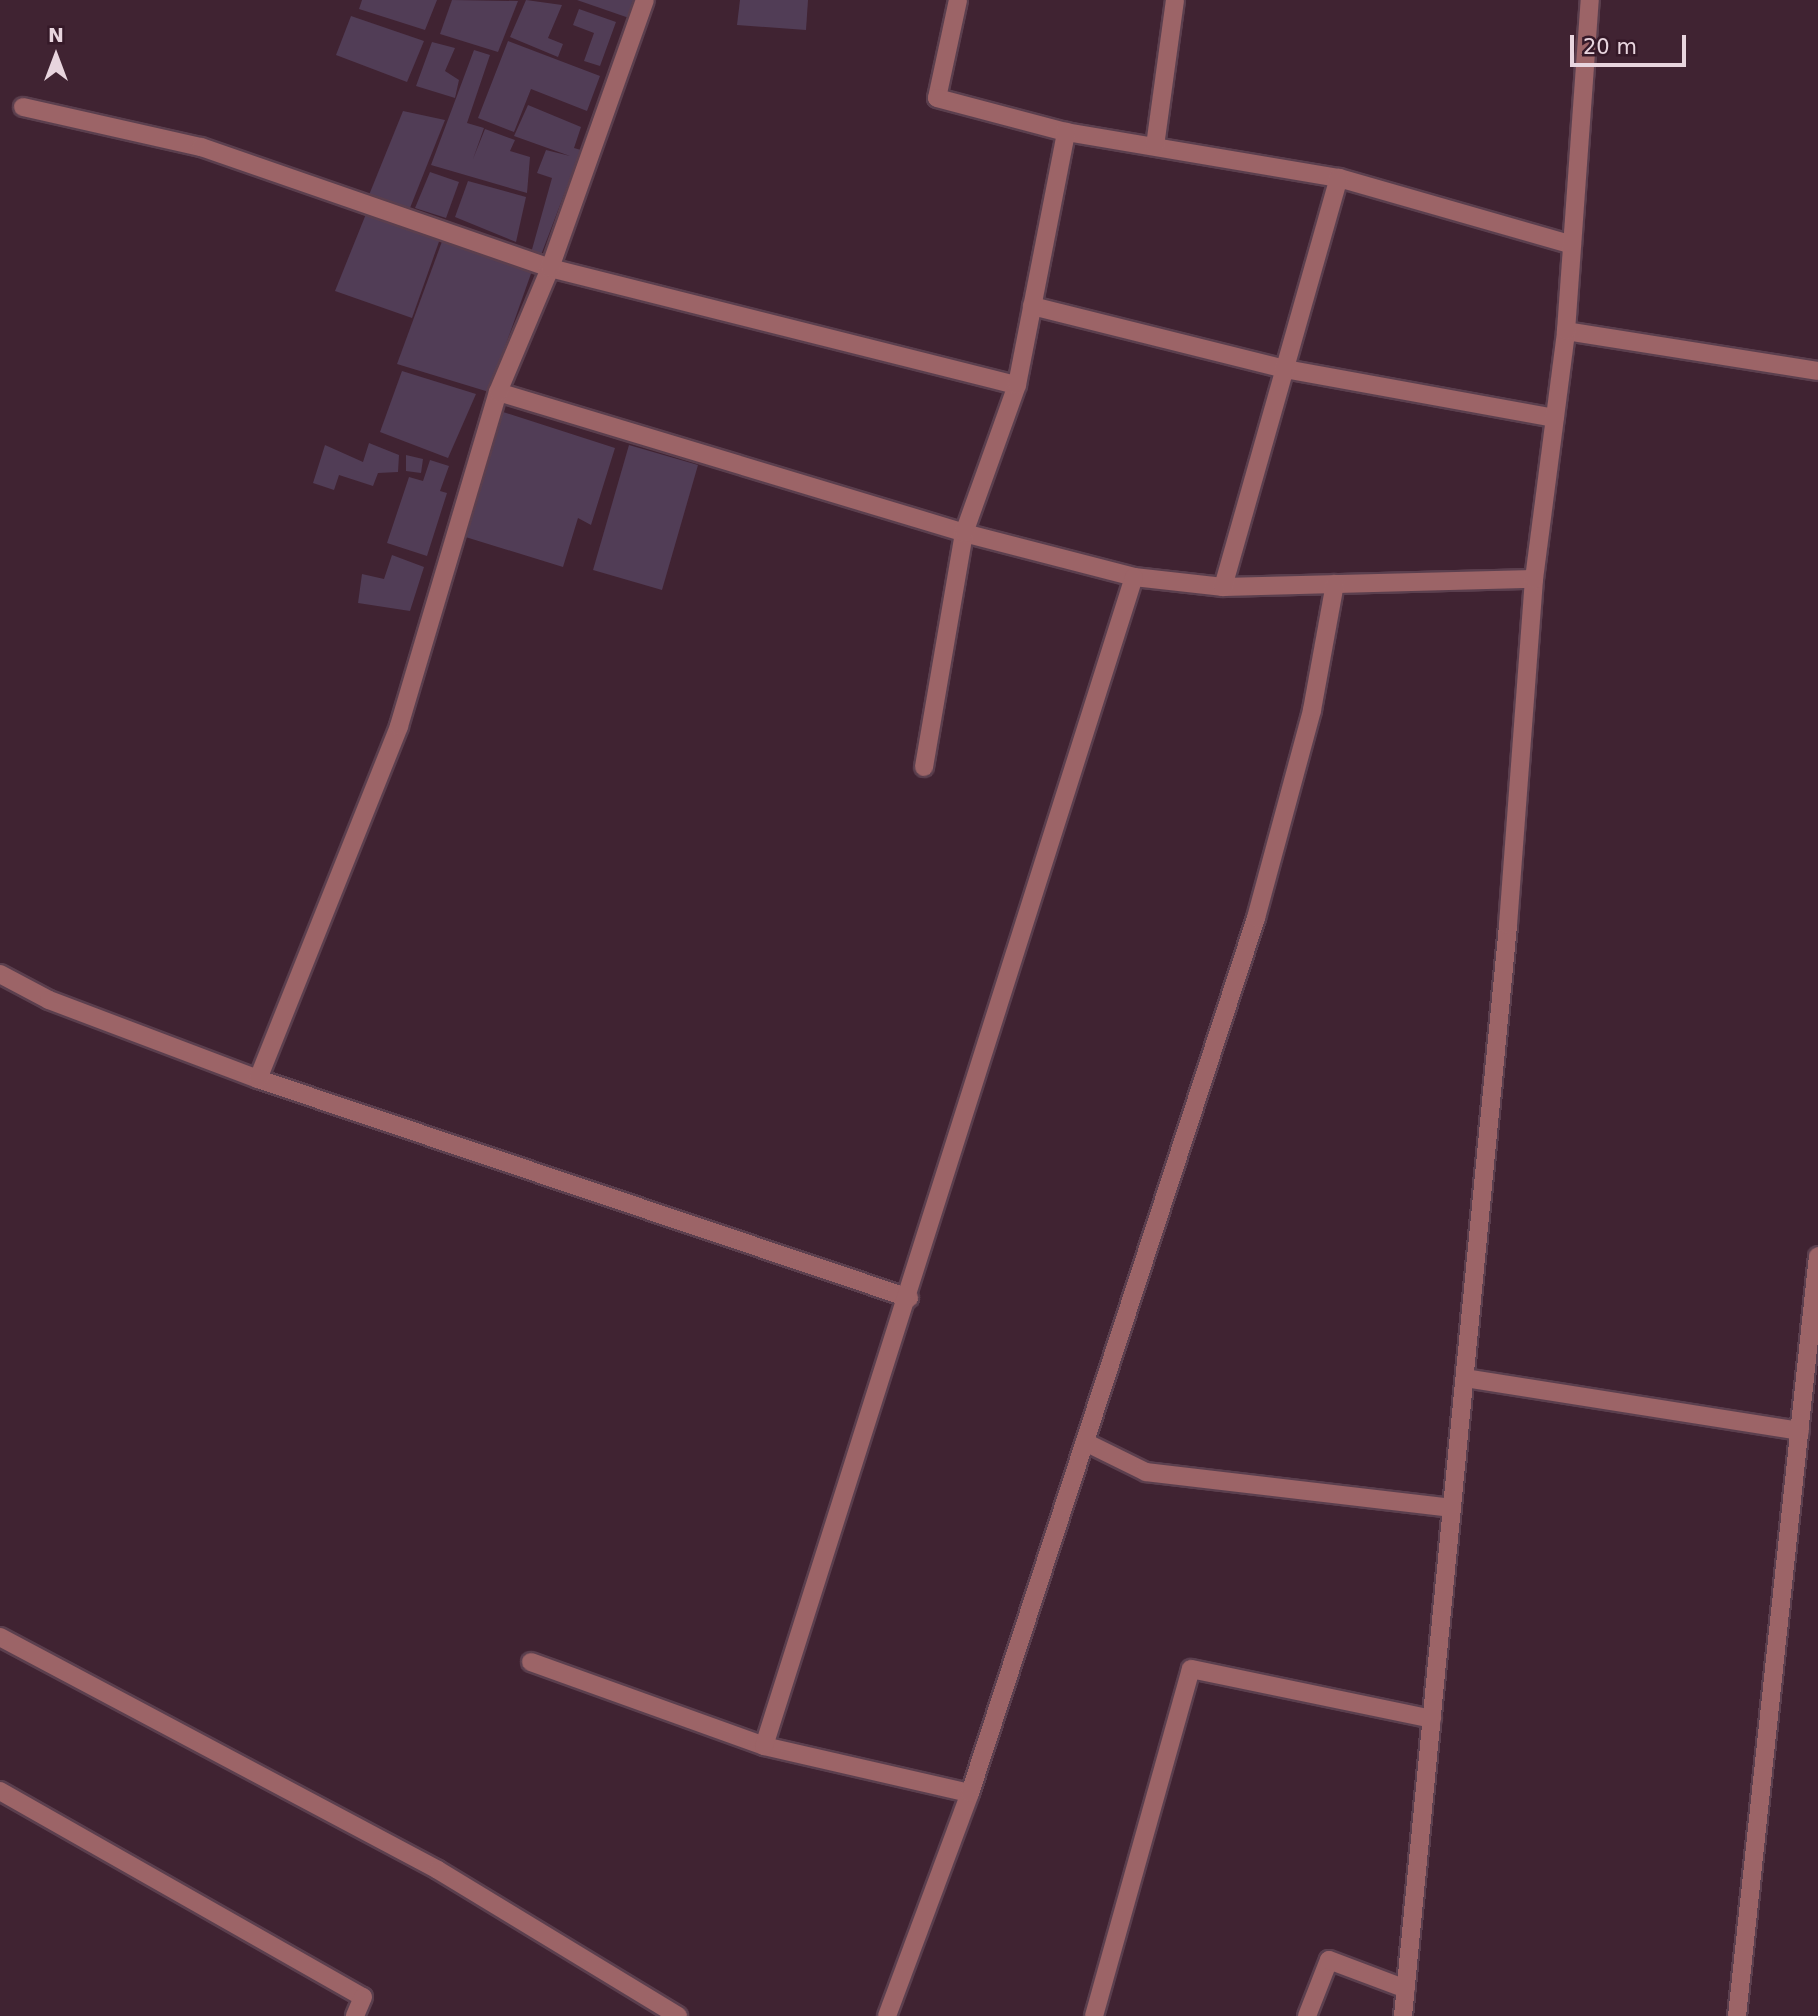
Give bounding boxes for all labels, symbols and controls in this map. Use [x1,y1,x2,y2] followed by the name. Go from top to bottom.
[21,21,91,91] north arrow
[1573,21,1688,65] scale bar
[48,24,64,46] text: N
[1583,35,1637,59] text: 20 m

